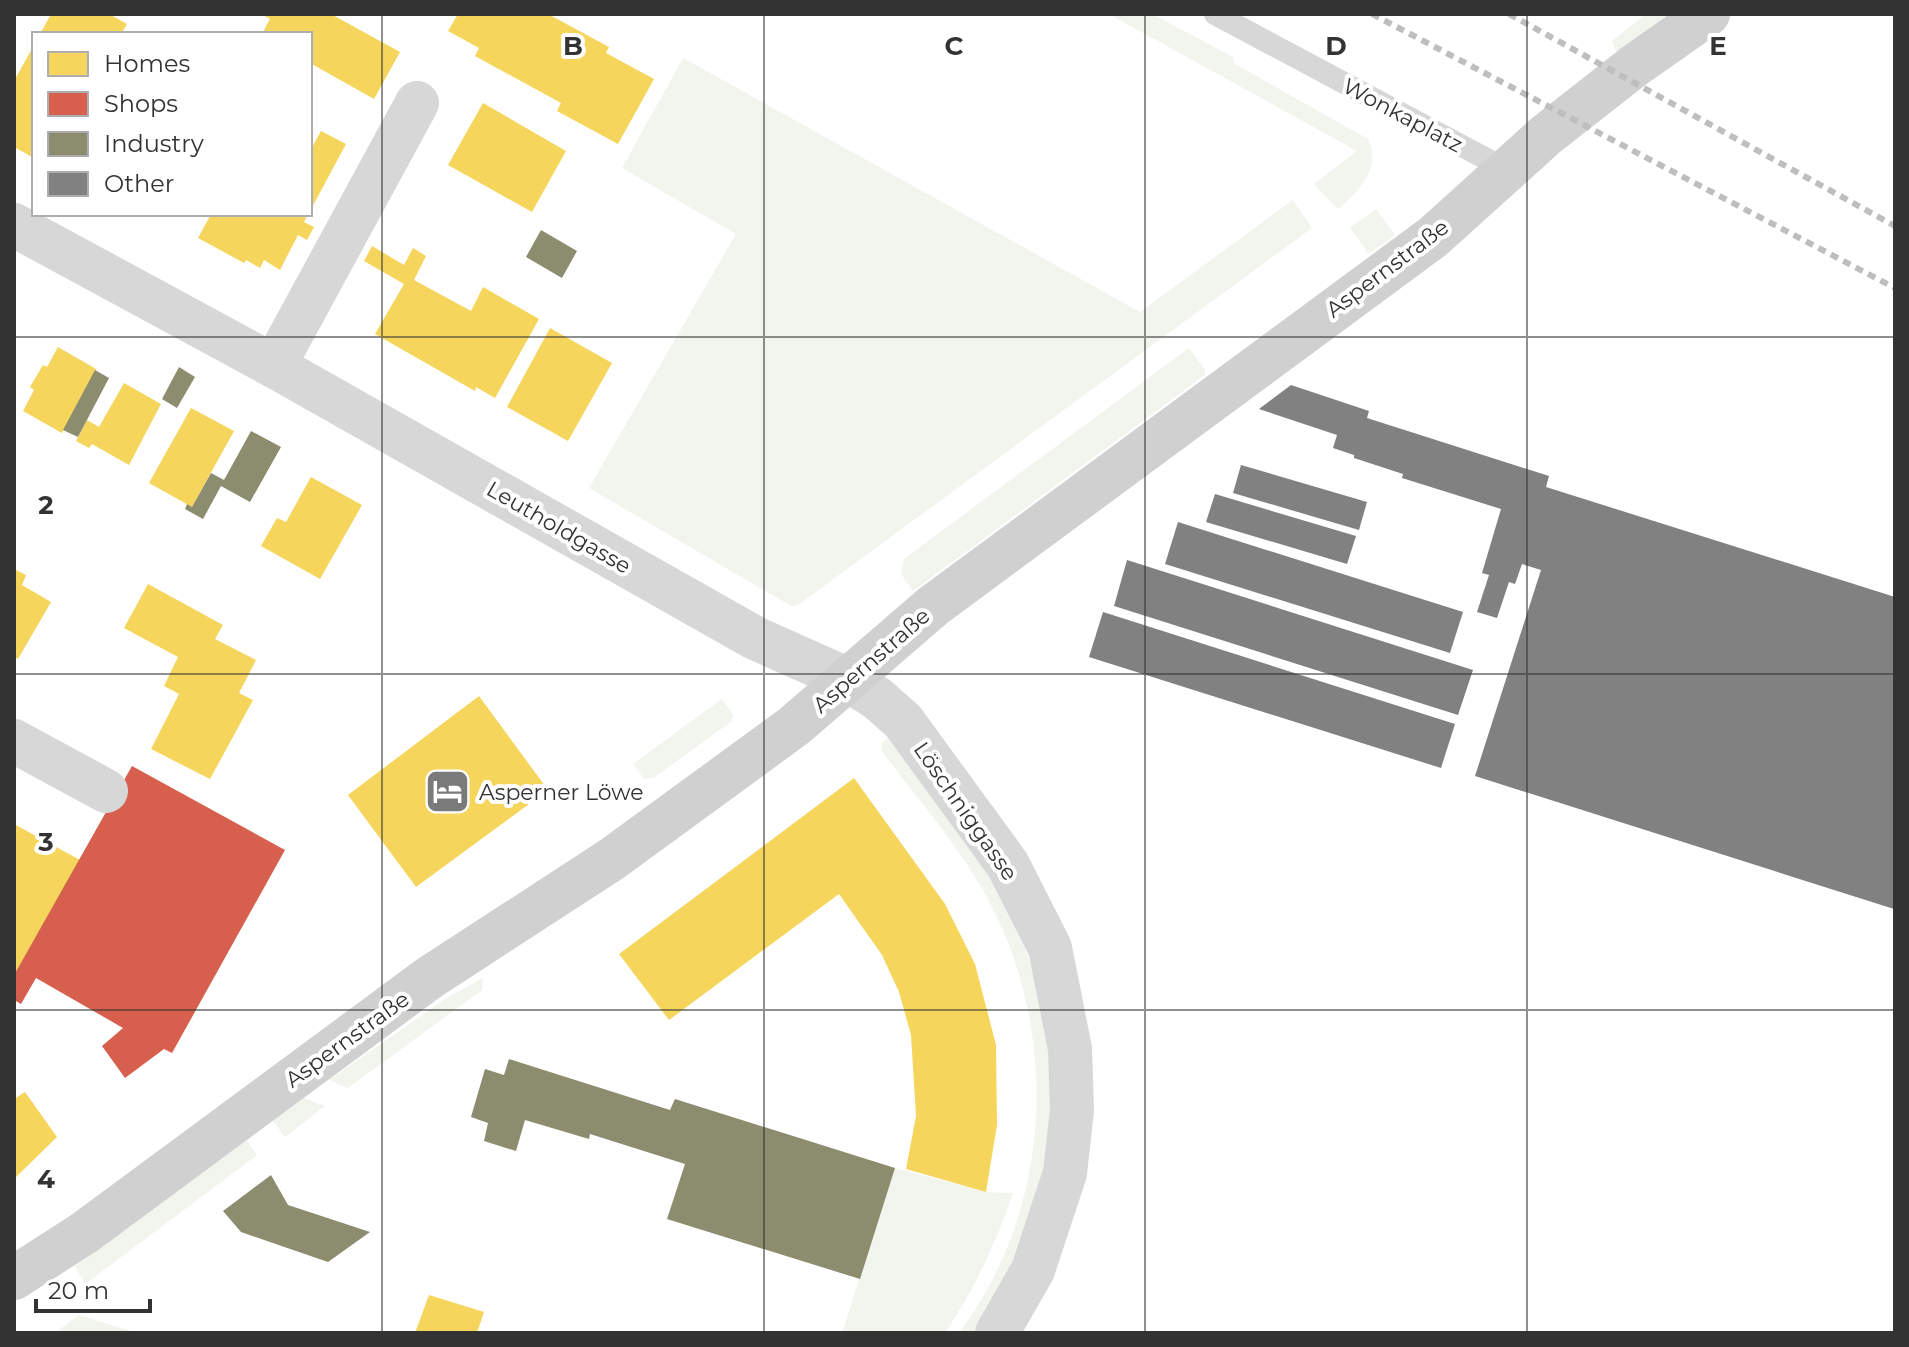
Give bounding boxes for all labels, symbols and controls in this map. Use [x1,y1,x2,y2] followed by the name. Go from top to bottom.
[563,30,583,62] text: B
[945,30,964,62] text: C
[1325,30,1347,62] text: D
[1709,30,1727,62] text: E
[32,32,312,216] legend
[104,49,190,78] text: Homes
[1338,73,1467,158] street label: Wonkaplatz
[104,89,178,118] text: Shops
[104,129,204,158] text: Industry
[104,169,174,198] text: Other
[1321,213,1454,323] street label: Aspernstraße
[482,475,636,580] street label: Leutholdgasse
[38,489,54,521] text: 2
[807,602,936,719] street label: Aspernstraße
[908,737,1023,886] street label: Löschniggasse
[424,768,472,816] hotel icon: Asperner Löwe
[479,779,644,806] place label: Asperner Löwe
[37,826,54,858] text: 3
[280,985,415,1093] street label: Aspernstraße
[37,1163,55,1195] text: 4
[36,1263,150,1313] scale bar
[48,1276,109,1305] text: 20 m

